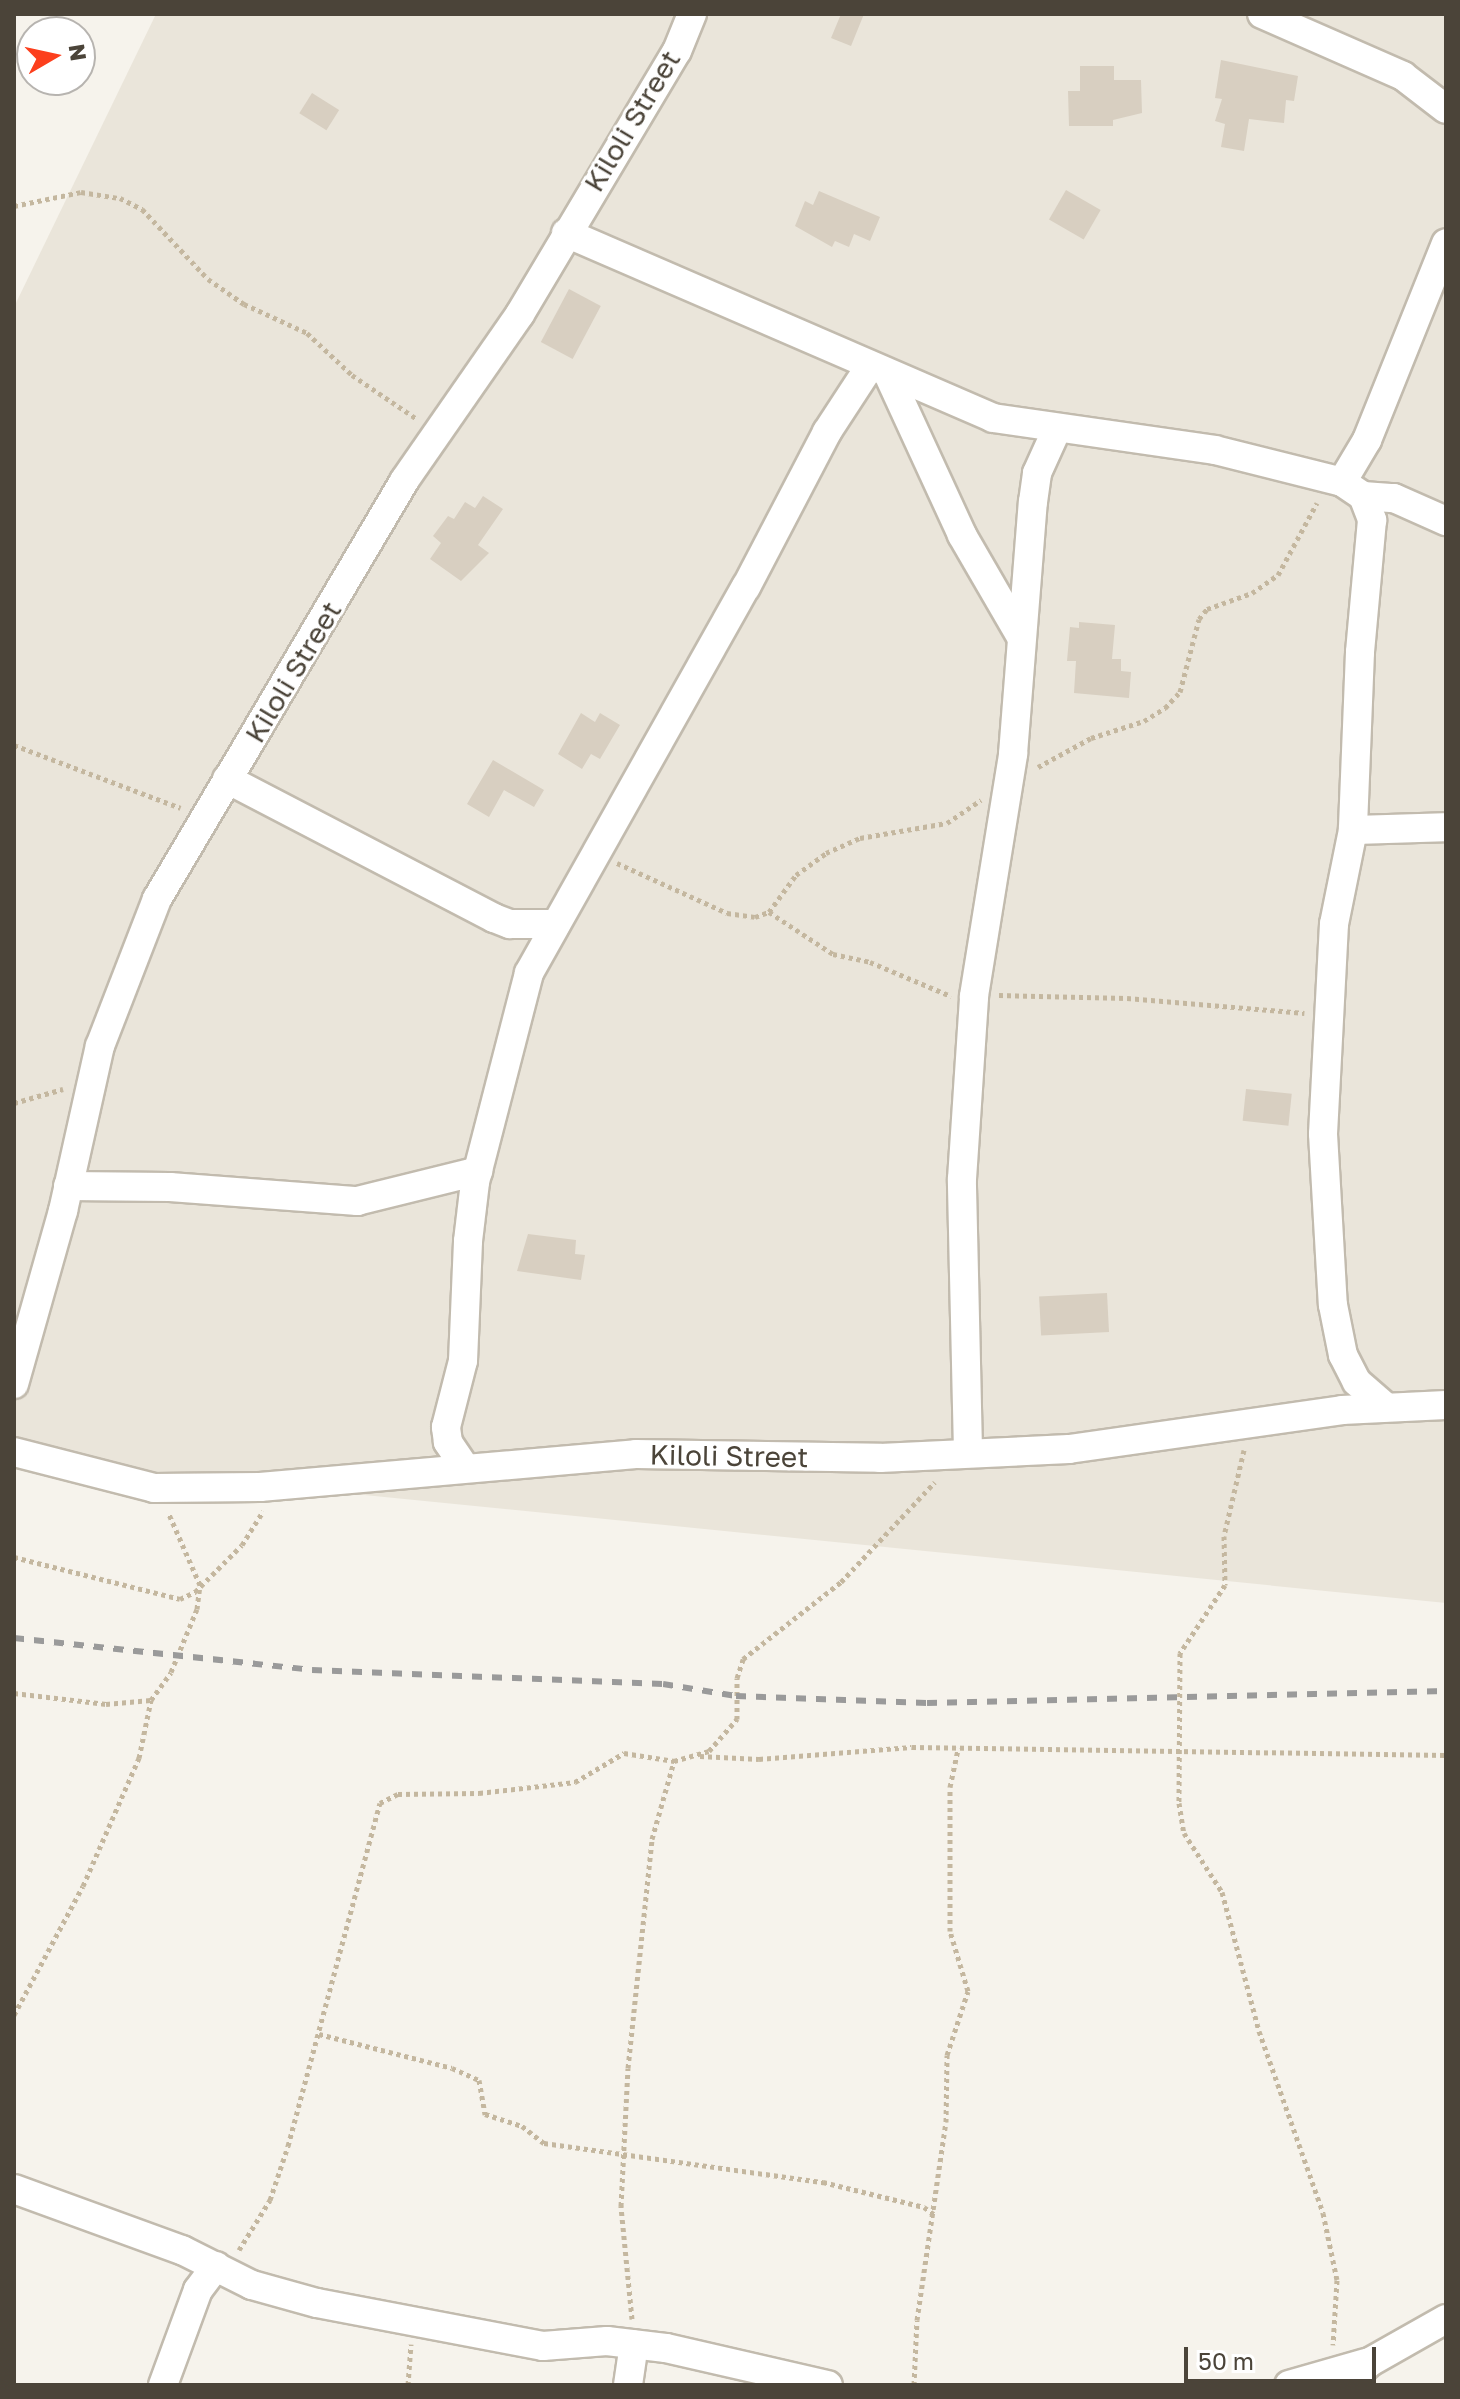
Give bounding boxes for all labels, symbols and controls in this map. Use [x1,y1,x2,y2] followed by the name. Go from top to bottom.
[16,16,96,96] north arrow
[64,42,93,63] text: N
[577,44,687,198] street label: Kiloli Street
[238,595,348,749] street label: Kiloli Street
[649,1438,809,1474] street label: Kiloli Street
[1188,2331,1380,2381] scale bar
[1198,2346,1254,2375] text: 50 m

